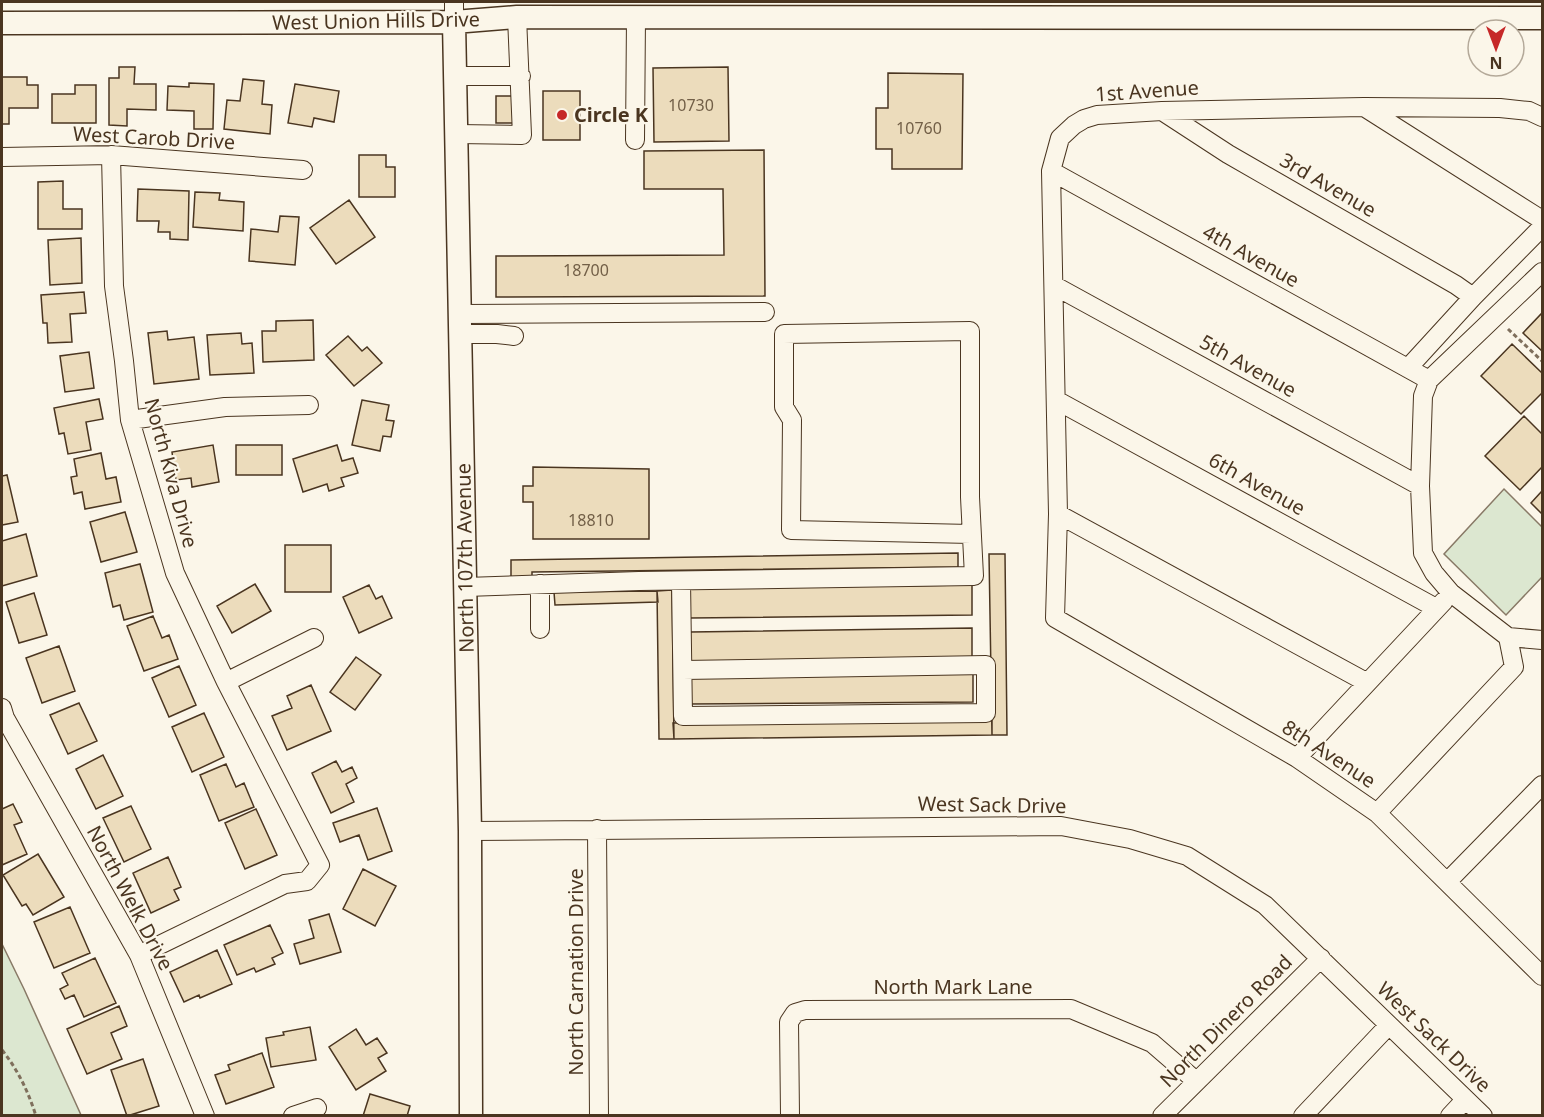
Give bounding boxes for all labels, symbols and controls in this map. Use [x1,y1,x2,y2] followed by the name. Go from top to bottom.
[272,5,480,36] street label: West Union Hills Drive
[1466,18,1526,78] north arrow
[1489,52,1503,74] text: N
[1094,73,1200,108] street label: 1st Avenue
[668,94,714,116] house number: 10730
[574,101,649,128] place label: Circle K
[555,108,569,122] marker: Circle K
[896,117,942,139] house number: 10760
[72,120,236,155] street label: West Carob Drive
[1275,146,1381,223] street label: 3rd Avenue
[1198,218,1304,293] street label: 4th Avenue
[563,259,609,281] house number: 18700
[1195,328,1301,403] street label: 5th Avenue
[139,395,204,551] street label: North Kiva Drive
[1204,446,1310,521] street label: 6th Avenue
[449,463,480,653] street label: North 107th Avenue
[568,509,614,531] house number: 18810
[1277,713,1381,794] street label: 8th Avenue
[917,790,1067,819] street label: West Sack Drive
[81,821,180,975] street label: North Welk Drive
[562,868,589,1076] street label: North Carnation Drive
[1154,949,1298,1093] street label: North Dinero Road
[873,973,1033,1000] street label: North Mark Lane
[1372,975,1497,1098] street label: West Sack Drive

